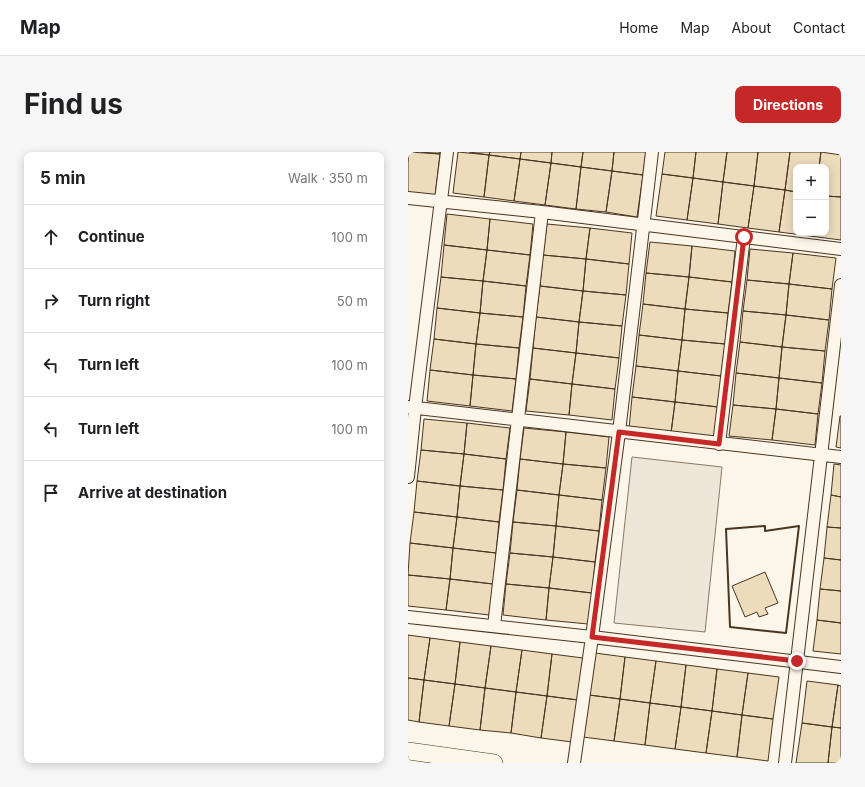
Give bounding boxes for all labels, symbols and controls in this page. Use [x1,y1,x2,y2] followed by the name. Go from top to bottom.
[20,16,61,39] text: Map
[619,19,658,36] text: Home
[680,19,710,36] text: Map
[732,19,771,36] text: About
[793,19,845,36] text: Contact
[735,86,841,123] button: Directions
[24,87,123,121] text: Find us
[793,164,829,236] map controls
[793,164,829,200] button: +
[40,168,86,188] text: 5 min
[288,170,368,186] text: Walk · 350 m
[793,200,829,236] button: −
[40,226,62,248] icon: ahead
[78,227,145,246] text: Continue
[735,228,753,246] route start
[331,229,368,245] text: 100 m
[40,290,62,312] icon: right
[78,291,150,310] text: Turn right
[337,293,368,309] text: 50 m
[40,354,62,376] icon: left
[78,355,139,374] text: Turn left
[331,357,368,373] text: 100 m
[40,418,62,440] icon: left
[78,419,139,438] text: Turn left
[331,421,368,437] text: 100 m
[40,482,62,504] icon: arrive
[78,483,227,502] text: Arrive at destination
[788,652,806,670] route end

